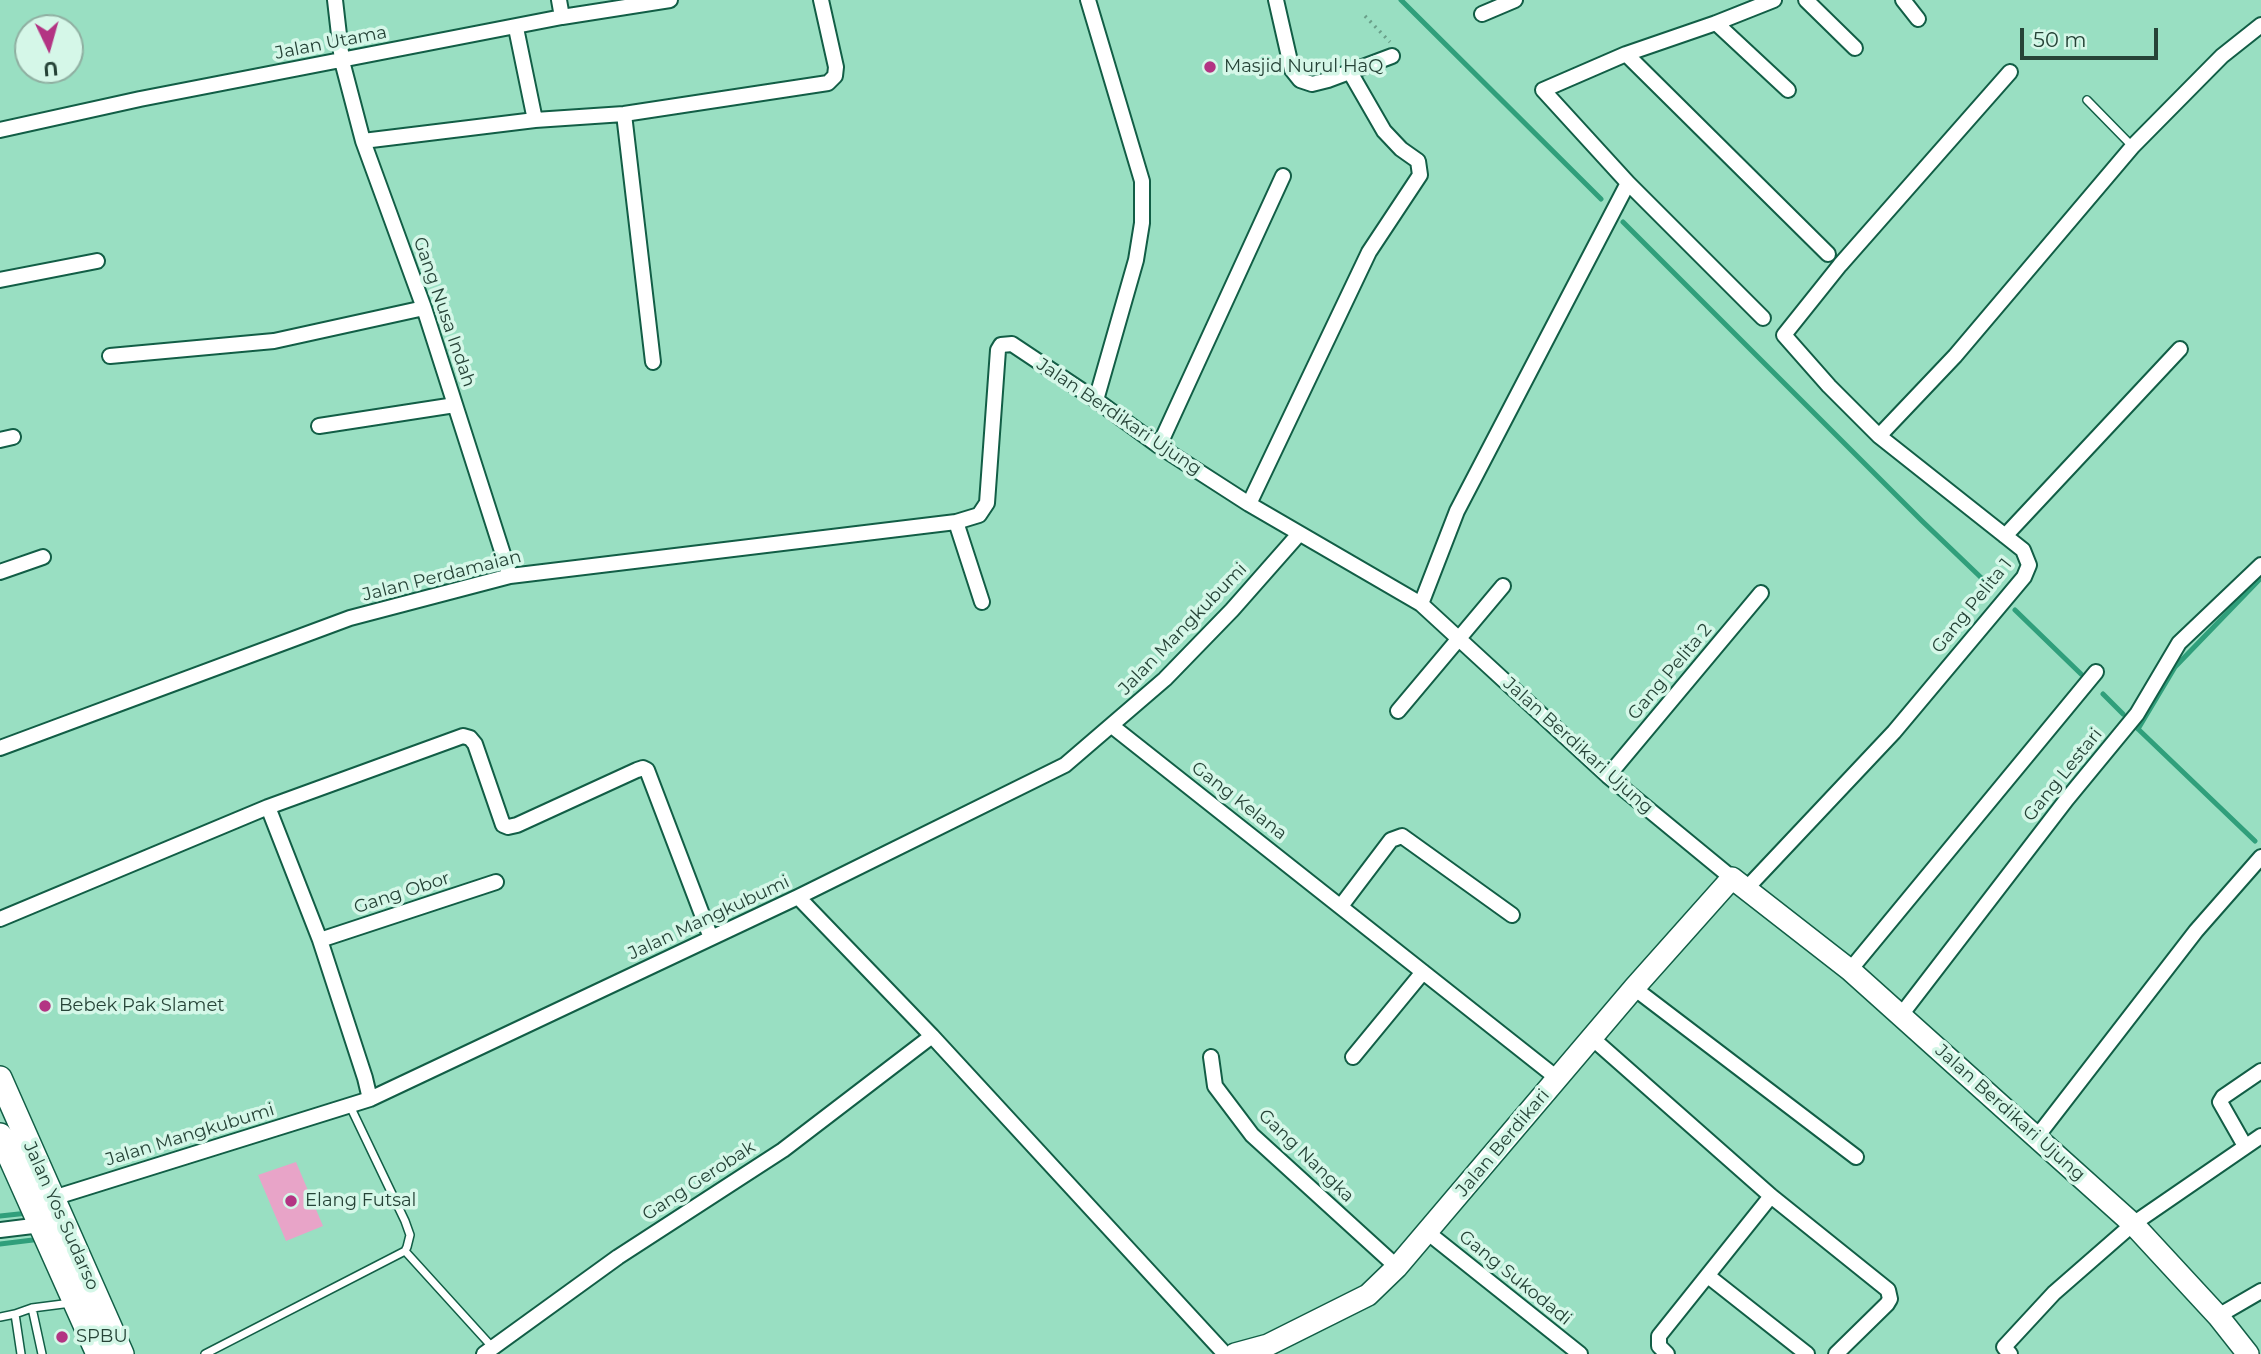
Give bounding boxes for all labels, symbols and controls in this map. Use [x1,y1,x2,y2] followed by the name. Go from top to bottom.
[14,14,84,84] north arrow
[2023,14,2161,58] scale bar
[273,22,389,64] street label: Jalan Utama
[2033,27,2087,52] text: 50 m
[42,56,59,81] text: U
[1224,56,1383,78] place label: Masjid Nurul HaQ
[1202,59,1218,75] marker: Masjid Nurul HaQ
[408,234,480,390] street label: Gang Nusa Indah
[1033,354,1205,480] street label: Jalan Berdikari Ujung
[360,546,524,606] street label: Jalan Perdamaian
[1927,554,2017,658] street label: Gang Pelita 1
[1114,558,1252,700] street label: Jalan Mangkubumi
[1623,619,1717,725] street label: Gang Pelita 2
[1499,673,1657,819] street label: Jalan Berdikari Ujung
[2019,724,2107,826] street label: Gang Lestari
[1187,757,1291,845] street label: Gang Kelana
[351,867,453,919] street label: Gang Obor
[625,871,793,965] street label: Jalan Mangkubumi
[59,995,225,1017] place label: Bebek Pak Slamet
[37,998,53,1014] marker: Bebek Pak Slamet
[1931,1040,2089,1186] street label: Jalan Berdikari Ujung
[1452,1085,1554,1201] street label: Jalan Berdikari
[103,1099,277,1171] street label: Jalan Mangkubumi
[1254,1105,1358,1207] street label: Gang Nangka
[638,1136,760,1226] street label: Gang Gerobak
[19,1138,103,1294] street label: Jalan Yos Sudarso
[305,1190,416,1212] place label: Elang Futsal
[283,1193,299,1209] marker: Elang Futsal
[1454,1226,1576,1330] street label: Gang Sukodadi
[76,1326,128,1348] place label: SPBU
[54,1329,70,1345] marker: SPBU

